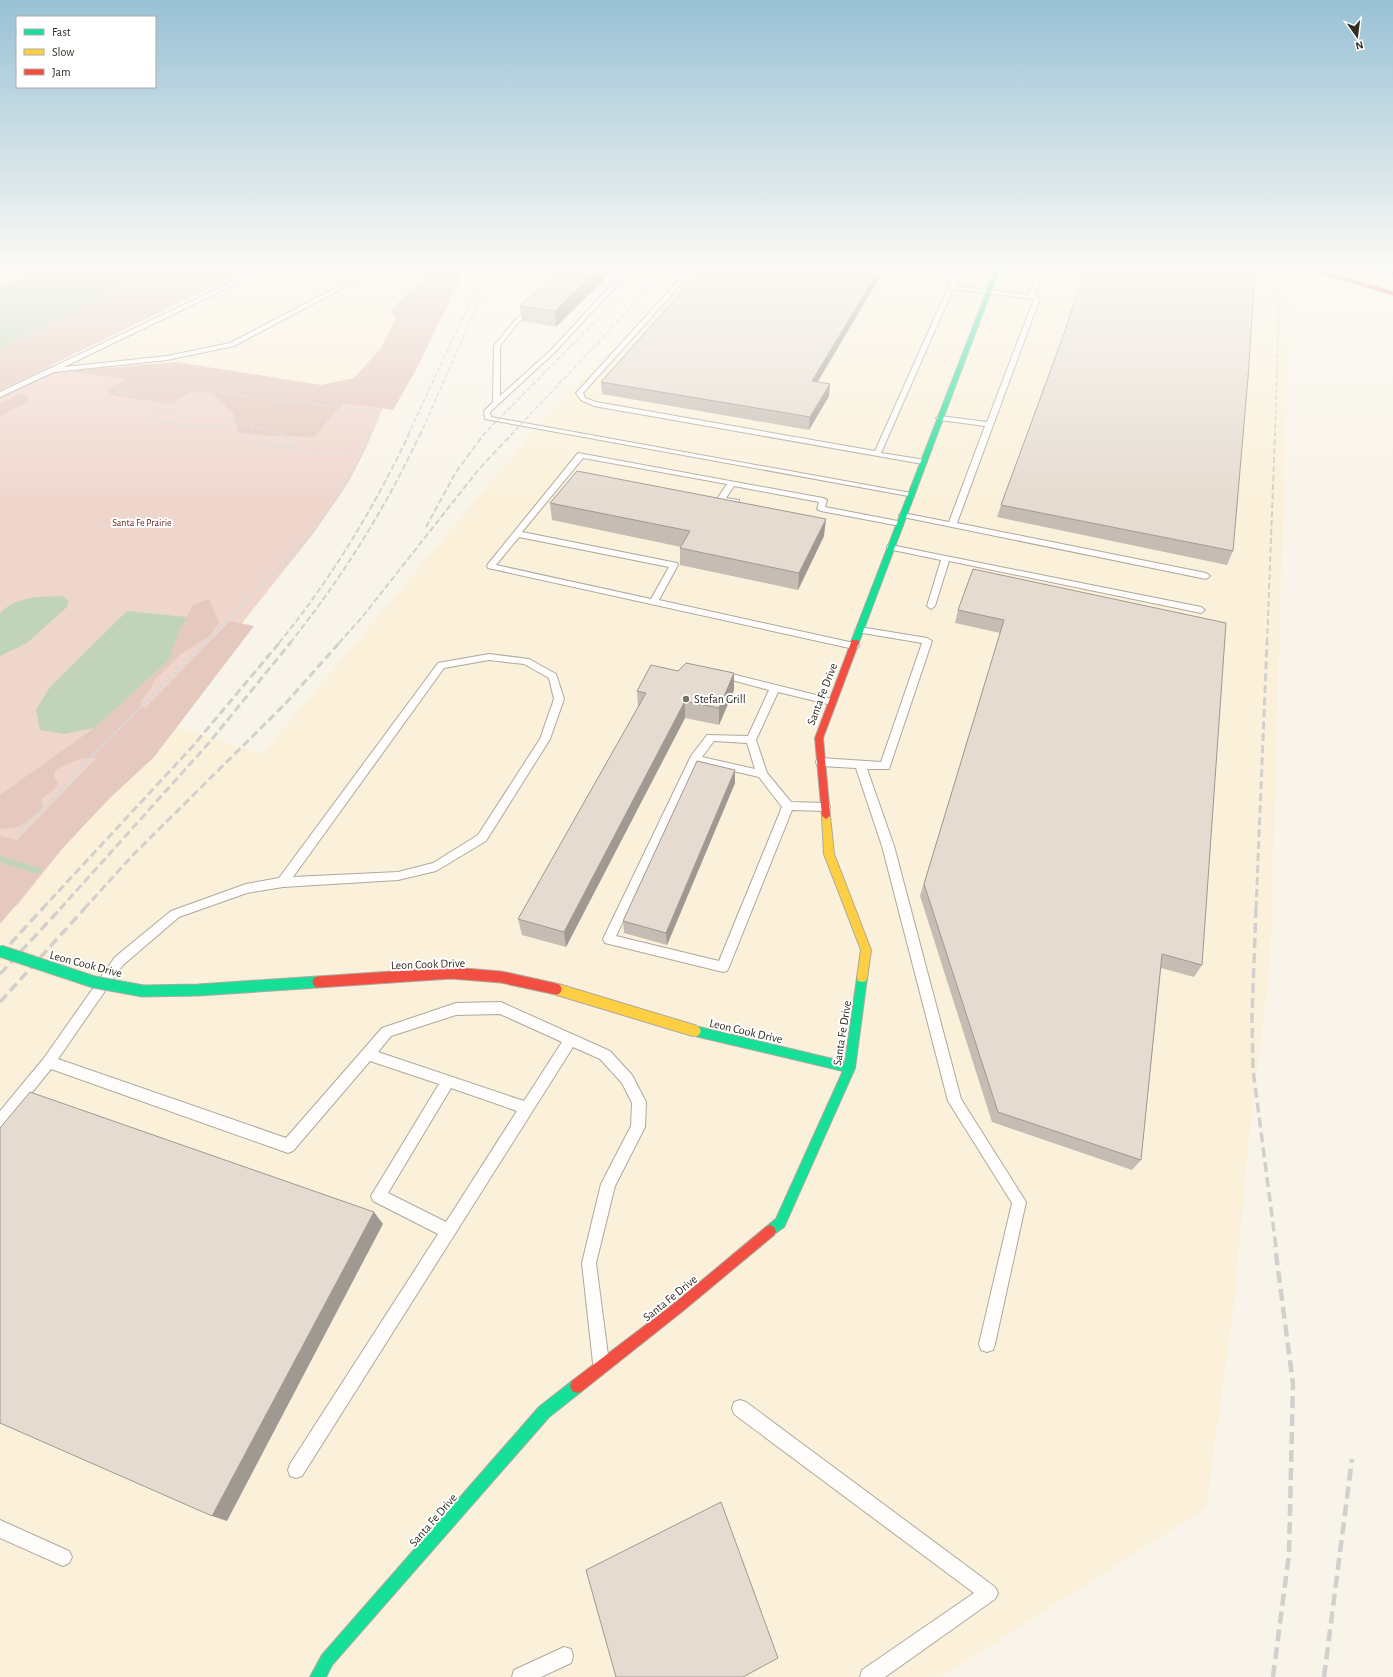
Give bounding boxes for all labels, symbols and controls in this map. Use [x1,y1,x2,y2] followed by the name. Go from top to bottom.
[16,16,156,88] legend
[1337,16,1377,56] north arrow
[52,26,71,38] text: Fast
[1354,39,1364,51] text: N
[52,46,74,58] text: Slow
[52,66,71,78] text: Jam
[112,518,172,528] park label: Santa Fe Prairie
[805,661,839,727] street label: Santa Fe Drive
[694,693,746,705] place label: Stefan Grill
[681,694,691,704] marker: Stefan Grill
[48,949,124,979] street label: Leon Cook Drive
[391,957,465,971] street label: Leon Cook Drive
[831,1000,853,1066] street label: Santa Fe Drive
[708,1017,784,1045] street label: Leon Cook Drive
[641,1273,699,1323] street label: Santa Fe Drive
[407,1491,459,1549] street label: Santa Fe Drive

